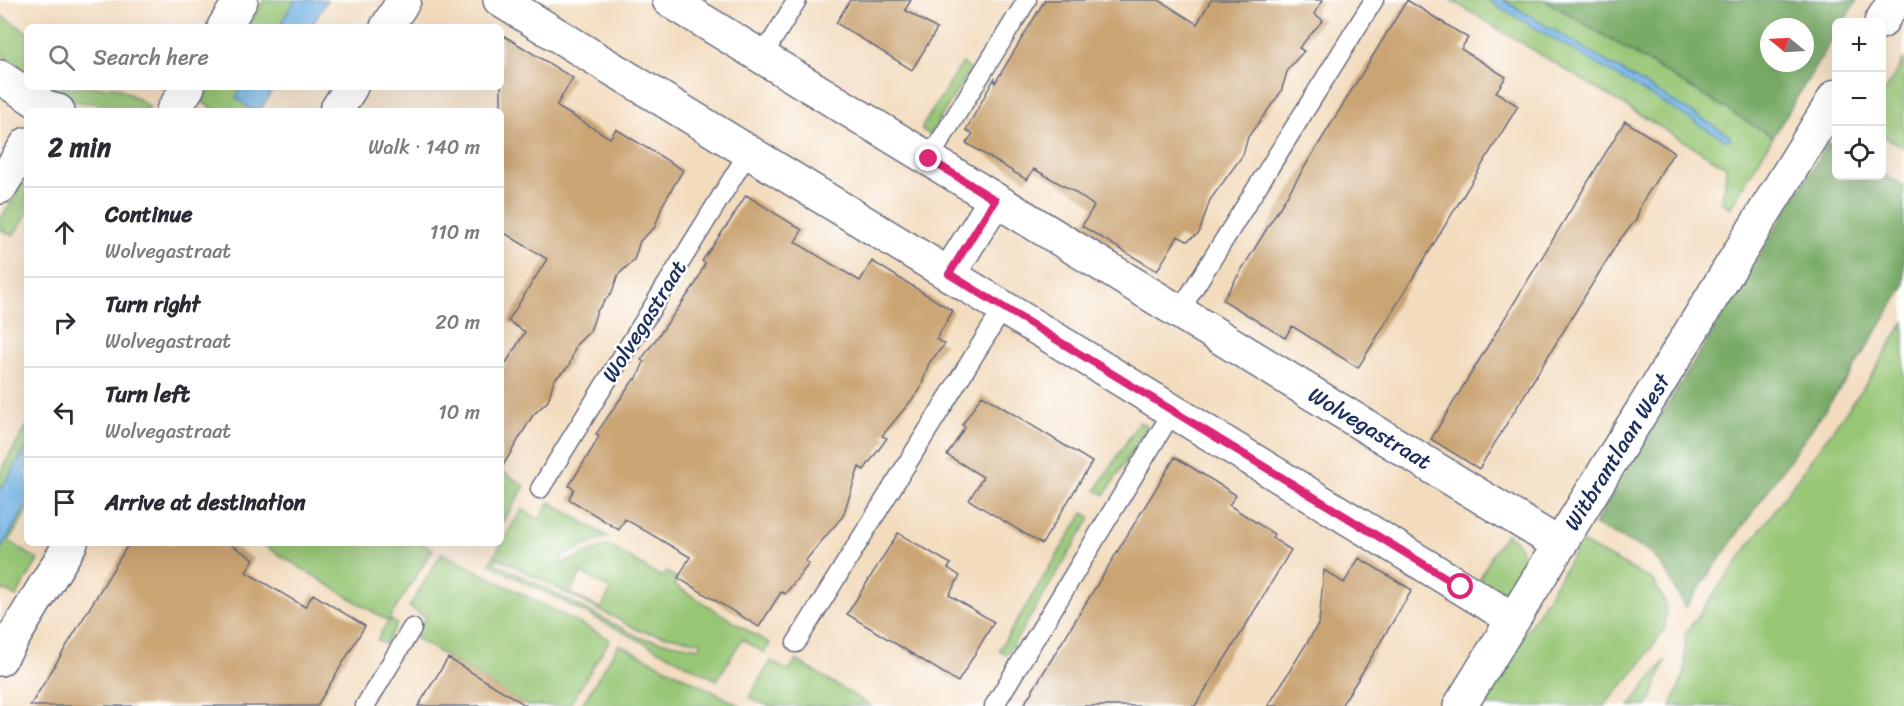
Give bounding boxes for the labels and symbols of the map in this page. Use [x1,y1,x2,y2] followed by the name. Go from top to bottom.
[1760,18,1814,72] north arrow
[915,145,941,171] route end
[591,252,697,390] street label: Wolvegastraat
[1553,365,1682,538] street label: Witbrantlaan West
[1301,376,1440,481] street label: Wolvegastraat
[1447,573,1473,599] route start

